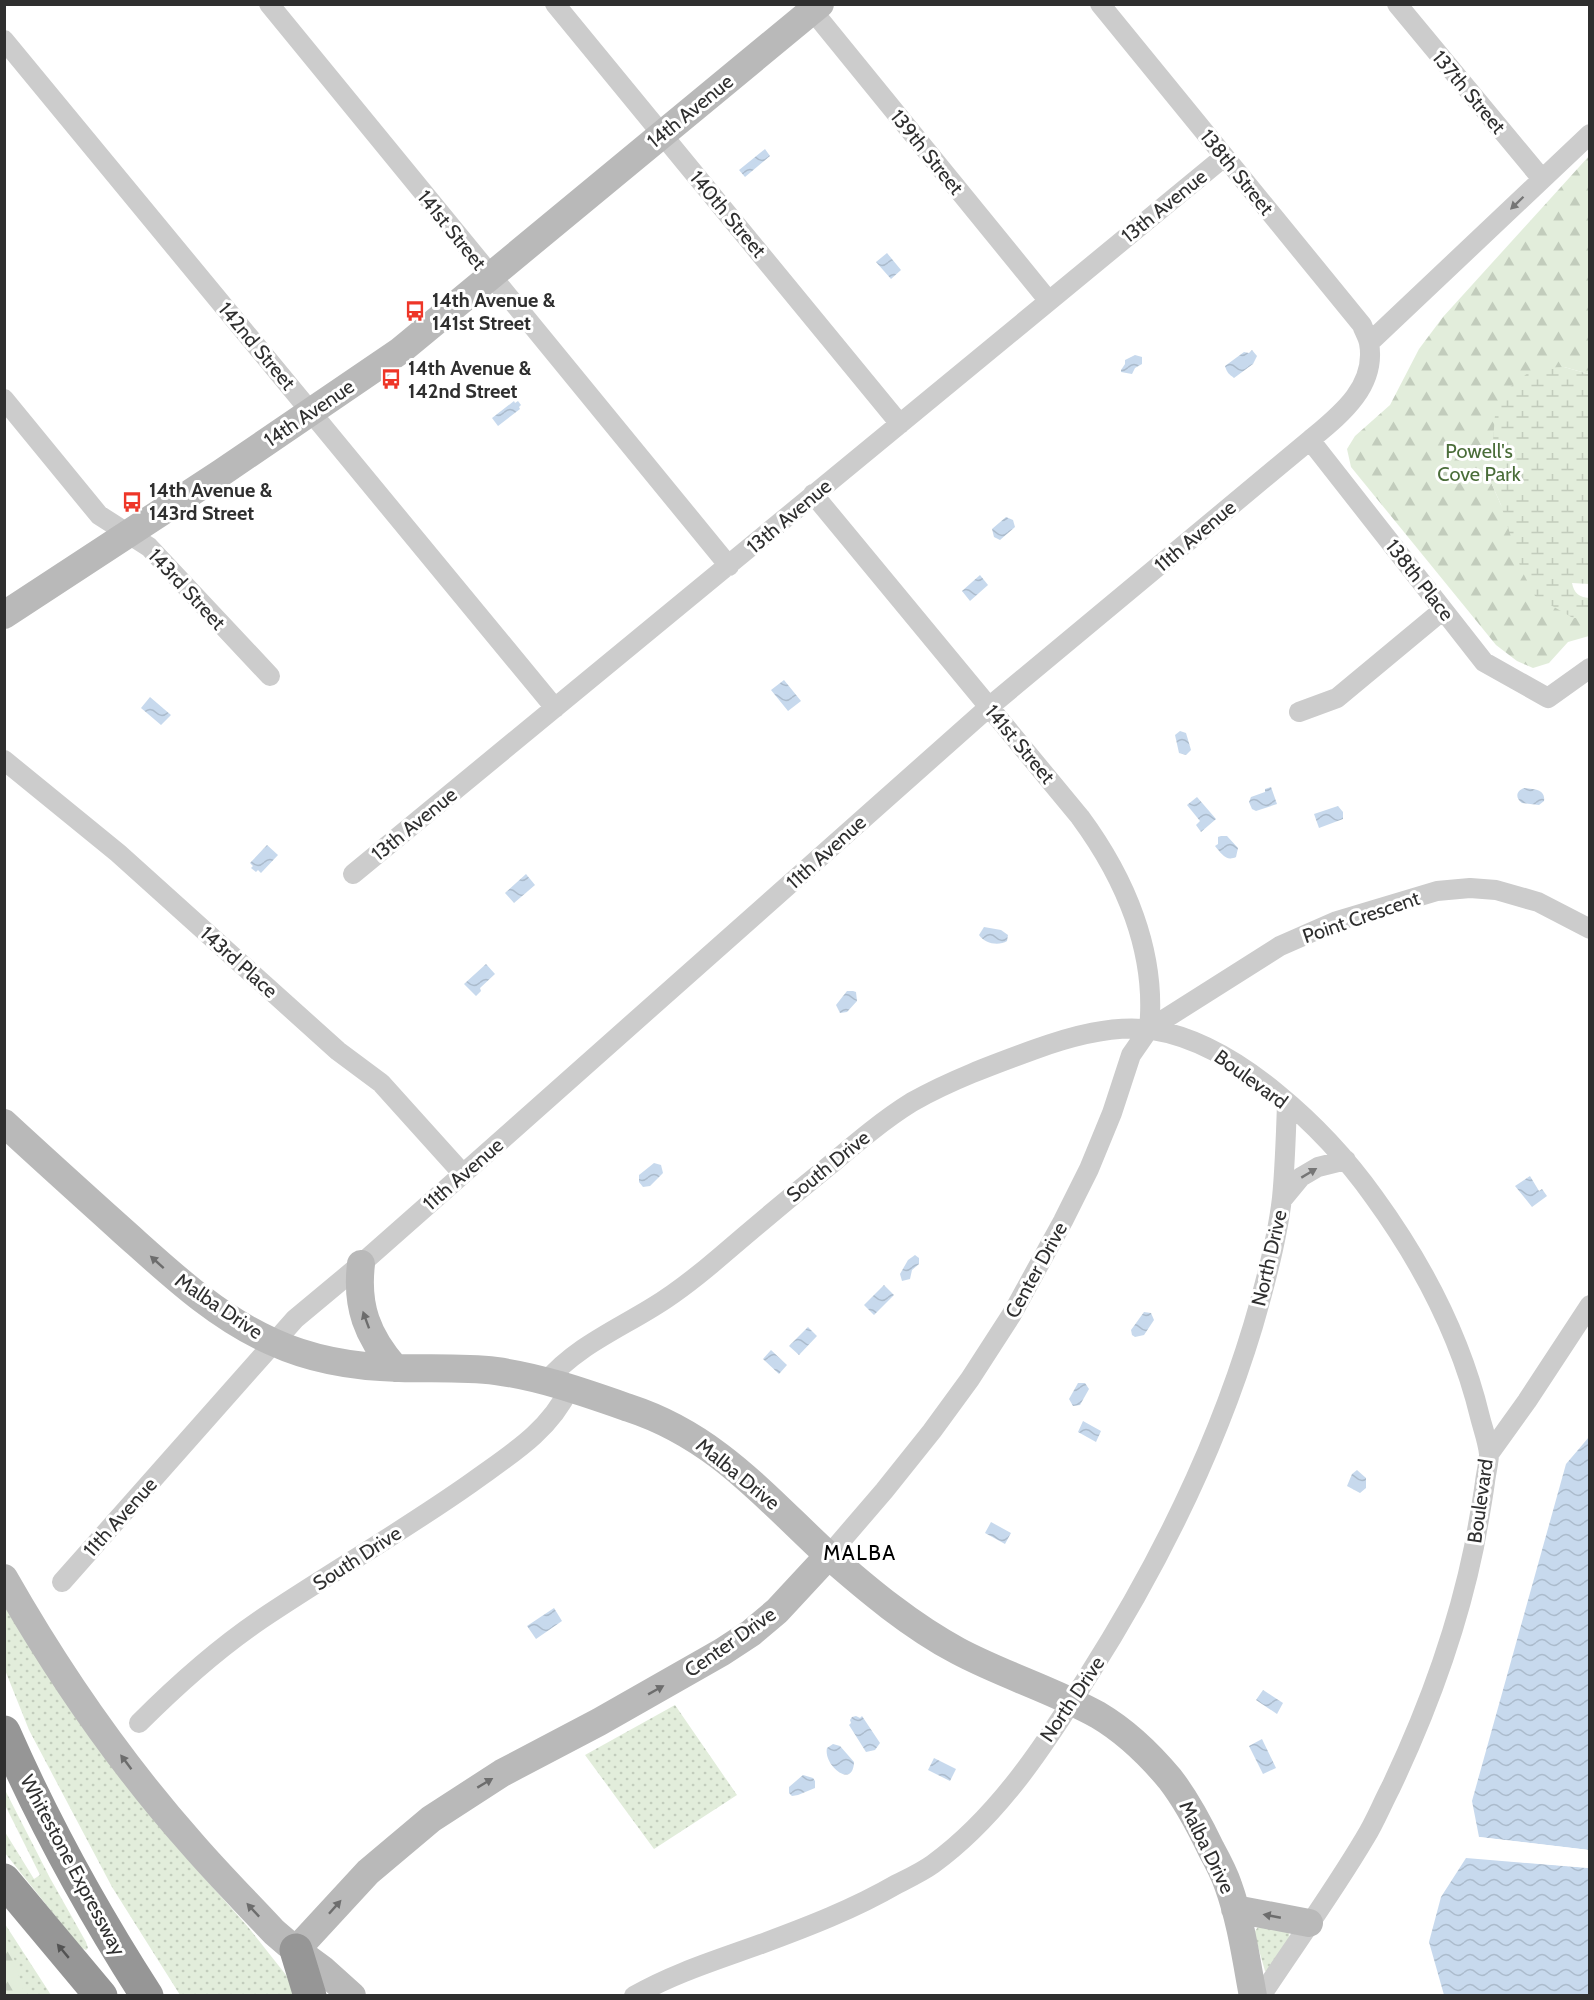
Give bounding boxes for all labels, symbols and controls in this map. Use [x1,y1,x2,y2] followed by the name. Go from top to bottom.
[1427,46,1511,139] street label: 137th Street
[642,69,738,153] street label: 14th Avenue
[886,105,969,199] street label: 139th Street
[1195,124,1279,220] street label: 138th Street
[1116,164,1212,248] street label: 13th Avenue
[685,166,771,262] street label: 140th Street
[413,185,492,275] street label: 141st Street
[1509,196,1524,210] one-way arrow
[432,288,556,335] place label: 14th Avenue & 141st Street
[213,297,301,395] street label: 142nd Street
[403,299,427,323] bus stop icon: 14th Avenue & 141st Street
[408,356,532,403] place label: 14th Avenue & 142nd Street
[379,367,403,391] bus stop icon: 14th Avenue & 142nd Street
[259,374,359,452] street label: 14th Avenue
[1437,439,1521,486] park label: Powell's Cove Park
[742,474,836,558] street label: 13th Avenue
[149,478,273,525] place label: 14th Avenue & 143rd Street
[120,490,144,514] bus stop icon: 14th Avenue & 143rd Street
[1150,495,1240,577] street label: 11th Avenue
[1381,535,1459,625] street label: 138th Place
[143,544,231,635] street label: 143rd Street
[980,700,1060,788] street label: 141st Street
[366,782,462,866] street label: 13th Avenue
[781,810,871,894] street label: 11th Avenue
[1299,886,1423,948] street label: Point Crescent
[196,921,282,1003] street label: 143rd Place
[1210,1044,1292,1114] street label: Boulevard
[782,1125,874,1207] street label: South Drive
[418,1133,508,1215] street label: 11th Avenue
[1301,1167,1317,1178] one-way arrow
[1246,1208,1292,1308] street label: North Drive
[1000,1218,1072,1322] street label: Center Drive
[150,1256,165,1269] one-way arrow
[171,1268,267,1344] street label: Malba Drive
[360,1311,370,1329] one-way arrow
[691,1433,785,1515] street label: Malba Drive
[1462,1457,1498,1545] street label: Boulevard
[78,1472,162,1562] street label: 11th Avenue
[308,1521,406,1595] street label: South Drive
[823,1540,897,1565] district label: MALBA
[680,1602,780,1682] street label: Center Drive
[1035,1652,1109,1746] street label: North Drive
[648,1686,665,1696] one-way arrow
[120,1755,132,1771] one-way arrow
[15,1771,131,1959] street label: Whitestone Expressway
[477,1778,493,1789] one-way arrow
[1174,1797,1240,1897] street label: Malba Drive
[328,1899,342,1914] one-way arrow
[247,1903,261,1917] one-way arrow
[1262,1911,1281,1920] one-way arrow
[57,1944,70,1959] one-way arrow

